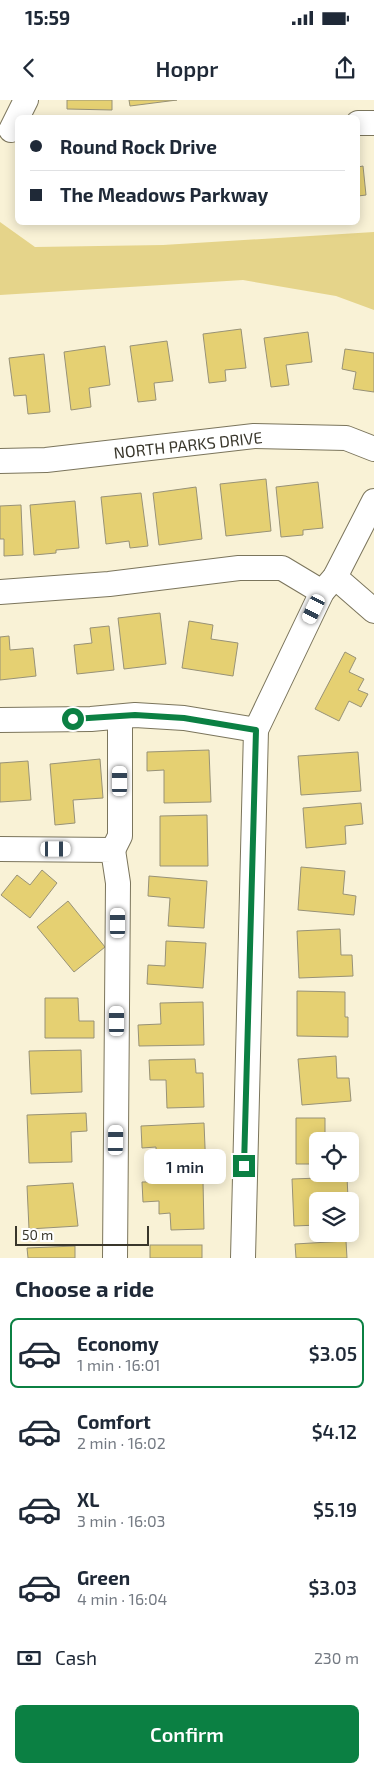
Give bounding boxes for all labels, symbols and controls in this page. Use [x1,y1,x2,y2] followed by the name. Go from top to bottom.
[25,6,70,29] text: 15:59
[15,54,43,82] icon: back
[331,54,359,82] icon: share
[156,55,218,81] text: Hoppr
[60,135,217,158] text: Round Rock Drive
[60,183,268,206] text: The Meadows Parkway
[113,427,263,462] street label: NORTH PARKS DRIVE
[300,592,327,626] car
[62,708,84,730] route start
[112,766,127,796] car
[41,842,71,857] car
[110,908,125,938] car
[109,1006,124,1036] car
[108,1125,123,1155] car
[309,1132,359,1242] map controls
[309,1132,359,1182] button: locate
[144,1148,226,1184] callout: 1 min
[233,1155,255,1177] route end
[166,1157,204,1176] text: 1 min
[309,1192,359,1242] button: layers
[15,1223,149,1246] scale bar
[22,1226,53,1243] text: 50 m
[15,1275,154,1301] text: Choose a ride
[17,1331,62,1376] icon: car
[77,1332,159,1355] text: Economy
[309,1342,357,1365] text: $3.05
[77,1355,160,1374] text: 1 min · 16:01
[17,1409,62,1454] icon: car
[77,1410,151,1433] text: Comfort
[312,1420,357,1443] text: $4.12
[77,1433,166,1452] text: 2 min · 16:02
[17,1487,62,1532] icon: car
[77,1488,99,1511] text: XL
[313,1498,357,1521] text: $5.19
[77,1511,166,1530] text: 3 min · 16:03
[17,1565,62,1610] icon: car
[77,1566,130,1589] text: Green
[308,1576,357,1599] text: $3.03
[77,1589,167,1608] text: 4 min · 16:04
[15,1644,43,1672] icon: cash
[55,1646,97,1669] text: Cash
[314,1648,359,1667] text: 230 m
[15,1705,359,1763] button: Confirm

